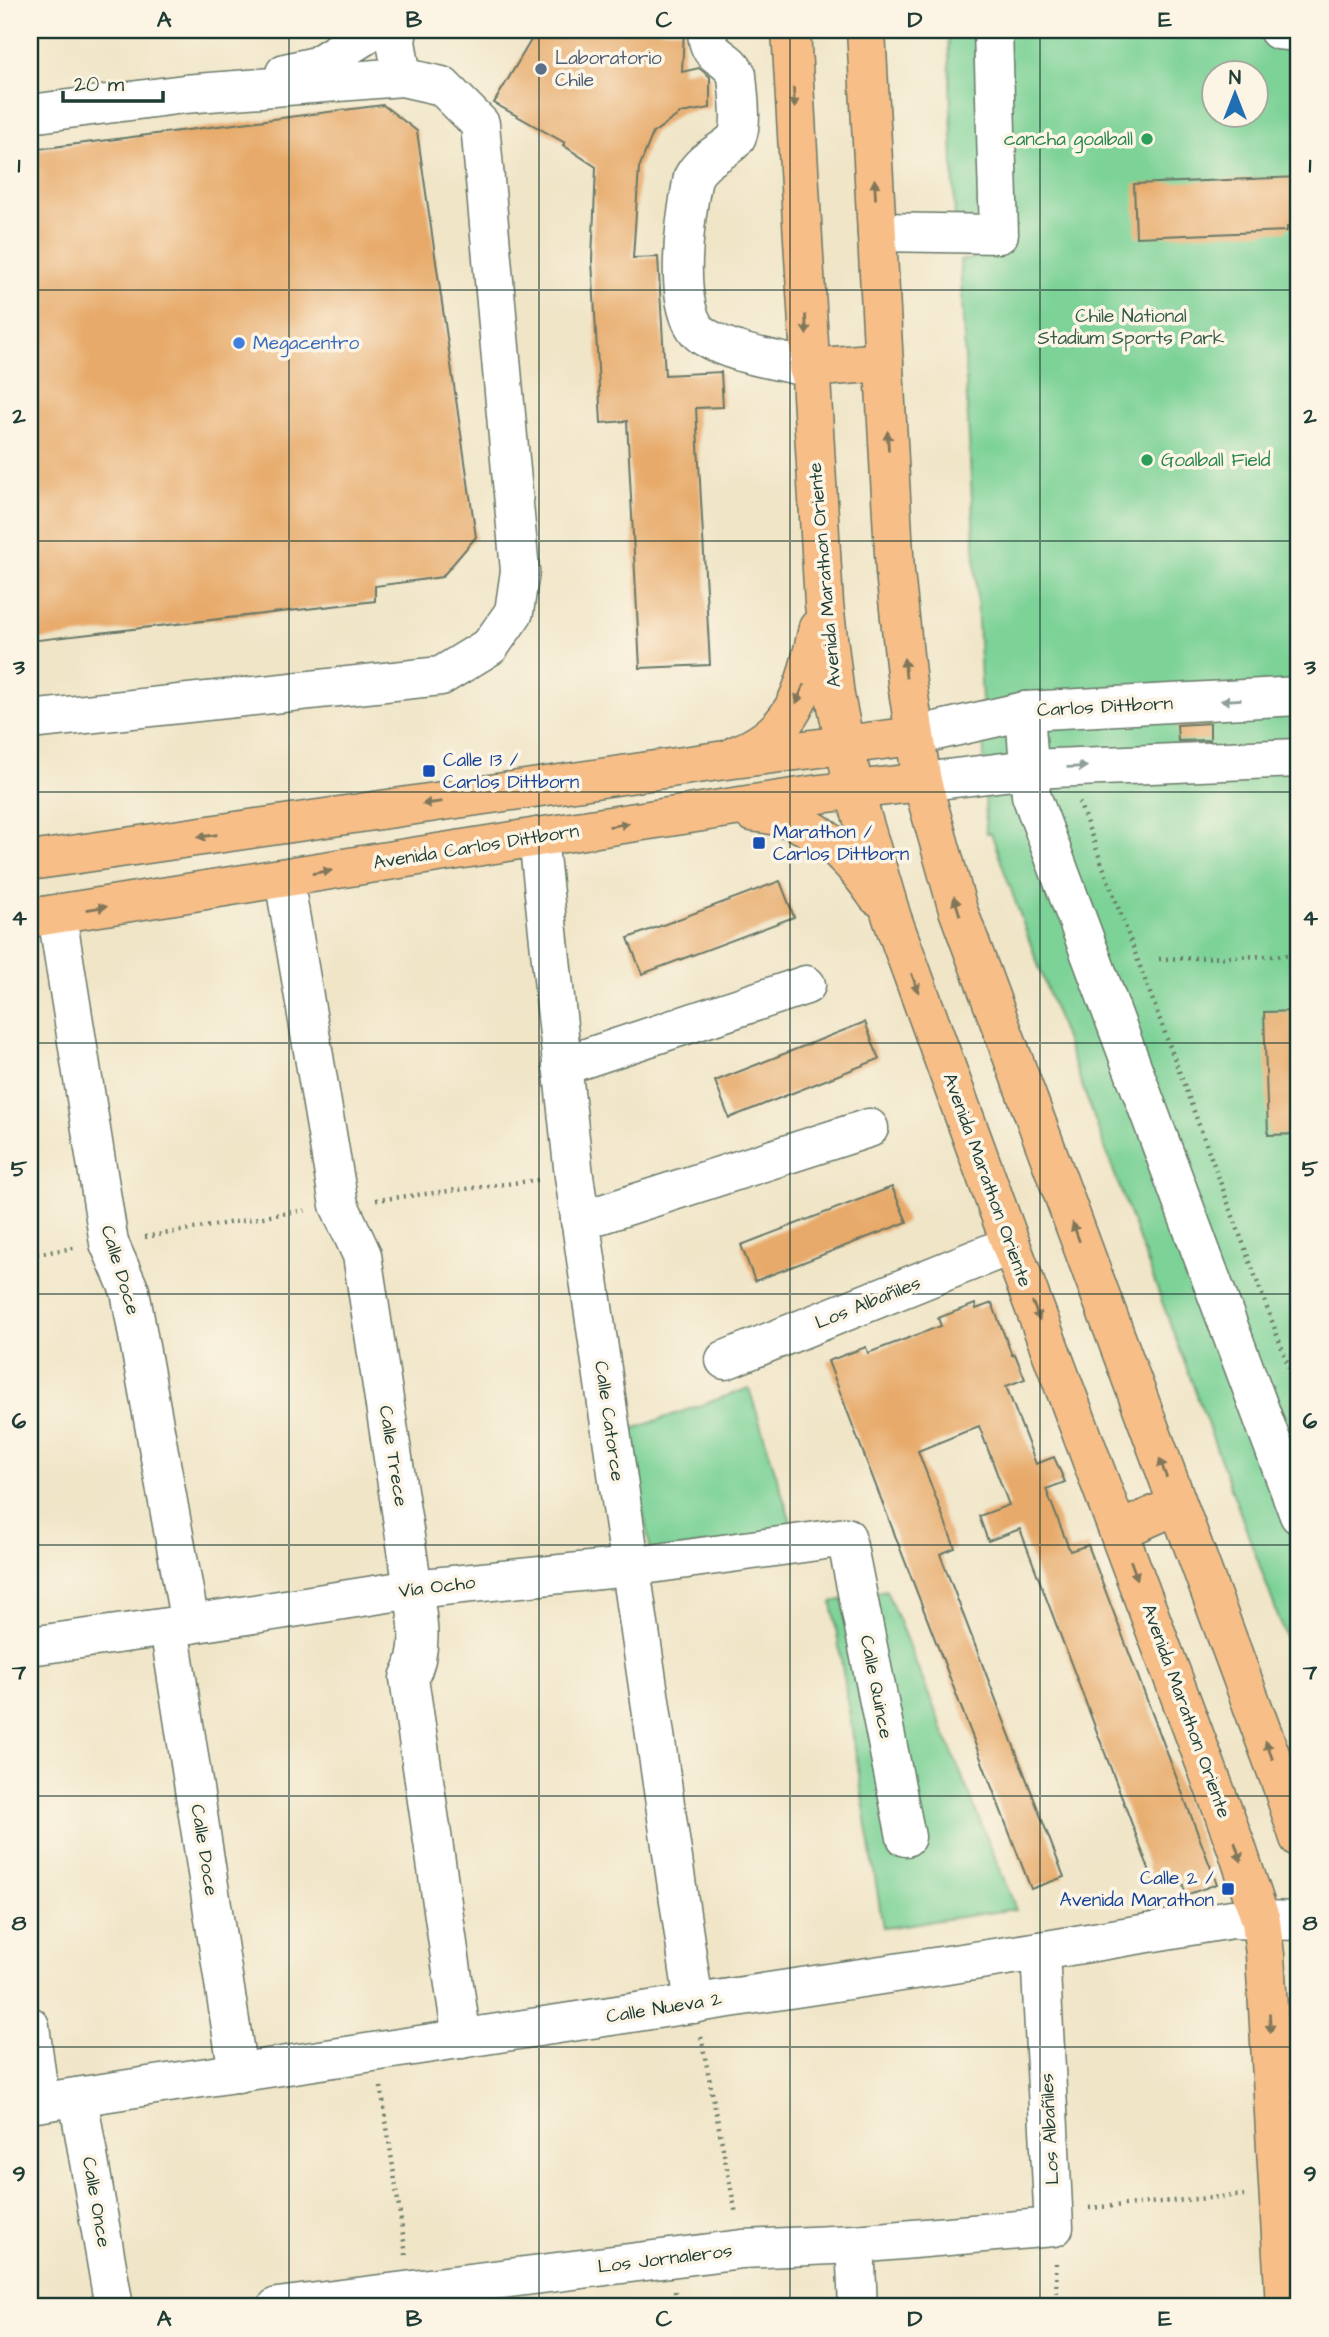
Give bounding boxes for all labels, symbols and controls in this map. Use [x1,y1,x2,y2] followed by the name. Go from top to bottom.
[157,4,172,36] text: A
[406,4,423,36] text: B
[656,4,673,36] text: C
[908,4,923,36] text: D
[1158,4,1172,36] text: E
[555,45,662,94] place label: Laboratorio Chile
[63,60,163,104] scale bar
[1200,60,1270,130] north arrow
[533,61,549,77] marker: Laboratorio Chile
[1229,65,1241,92] text: N
[74,70,125,99] text: 20 m
[789,87,800,109] one-way arrow
[1004,126,1133,154] place label: cancha goalball
[1139,131,1155,147] marker: cancha goalball
[18,149,21,181] text: 1
[1309,149,1312,181] text: 1
[869,178,880,200] one-way arrow
[1038,303,1225,352] park label: Chile National Stadium Sports Park
[801,314,812,336] one-way arrow
[253,330,359,358] place label: Megacentro
[231,335,247,351] marker: Megacentro
[11,400,26,432] text: 2
[1302,400,1317,432] text: 2
[882,430,893,452] one-way arrow
[1161,447,1271,474] place label: Goalball Field
[1139,452,1155,468] marker: Goalball Field
[802,461,848,689] street label: Avenida Marathon Oriente
[12,651,25,683] text: 3
[1303,651,1316,683] text: 3
[900,657,911,679] one-way arrow
[795,684,806,705] one-way arrow
[1036,690,1174,724] street label: Carlos Dittborn
[1220,695,1242,706] one-way arrow
[443,747,579,796] place label: Calle 13 / Carlos Dittborn
[1066,762,1088,773] one-way arrow
[421,763,437,779] marker: Calle 13 / Carlos Dittborn
[421,798,443,809] one-way arrow
[371,817,581,877] street label: Avenida Carlos Dittborn
[608,819,630,830] one-way arrow
[773,819,909,868] place label: Marathon / Carlos Dittborn
[196,830,218,841] one-way arrow
[751,835,767,851] marker: Marathon / Carlos Dittborn
[311,866,333,877] one-way arrow
[951,895,962,916] one-way arrow
[11,902,27,934] text: 4
[86,902,108,913] one-way arrow
[1302,902,1318,934] text: 4
[910,972,921,993] one-way arrow
[936,1069,1038,1291] street label: Avenida Marathon Oriente
[11,1153,28,1185] text: 5
[1302,1153,1319,1185] text: 5
[1071,1221,1082,1242] one-way arrow
[94,1222,146,1318] street label: Calle Doce
[811,1270,925,1336] street label: Los Albañiles
[1030,1301,1041,1322] one-way arrow
[587,1359,631,1483] street label: Calle Catorce
[372,1404,414,1508] street label: Calle Trece
[12,1405,27,1437] text: 6
[1303,1405,1318,1437] text: 6
[1157,1458,1168,1479] one-way arrow
[1128,1559,1139,1580] one-way arrow
[397,1569,477,1605] street label: Vía Ocho
[1135,1600,1237,1822] street label: Avenida Marathon Oriente
[853,1633,899,1741] street label: Calle Quince
[11,1656,27,1688] text: 7
[1302,1656,1318,1688] text: 7
[1263,1740,1274,1761] one-way arrow
[183,1802,225,1898] street label: Calle Doce
[1233,1842,1244,1863] one-way arrow
[1059,1865,1214,1914] place label: Calle 2 / Avenida Marathon
[1220,1881,1236,1897] marker: Calle 2 / Avenida Marathon
[12,1907,27,1939] text: 8
[1303,1907,1318,1939] text: 8
[604,1986,724,2030] street label: Calle Nueva 2
[1265,2013,1276,2035] one-way arrow
[1034,2073,1066,2185] street label: Los Albañiles
[75,2155,117,2249] street label: Calle Once
[12,2158,26,2190] text: 9
[1303,2158,1317,2190] text: 9
[596,2237,734,2281] street label: Los Jornaleros
[157,2303,172,2335] text: A
[406,2303,423,2335] text: B
[656,2303,673,2335] text: C
[908,2303,923,2335] text: D
[1158,2303,1172,2335] text: E

